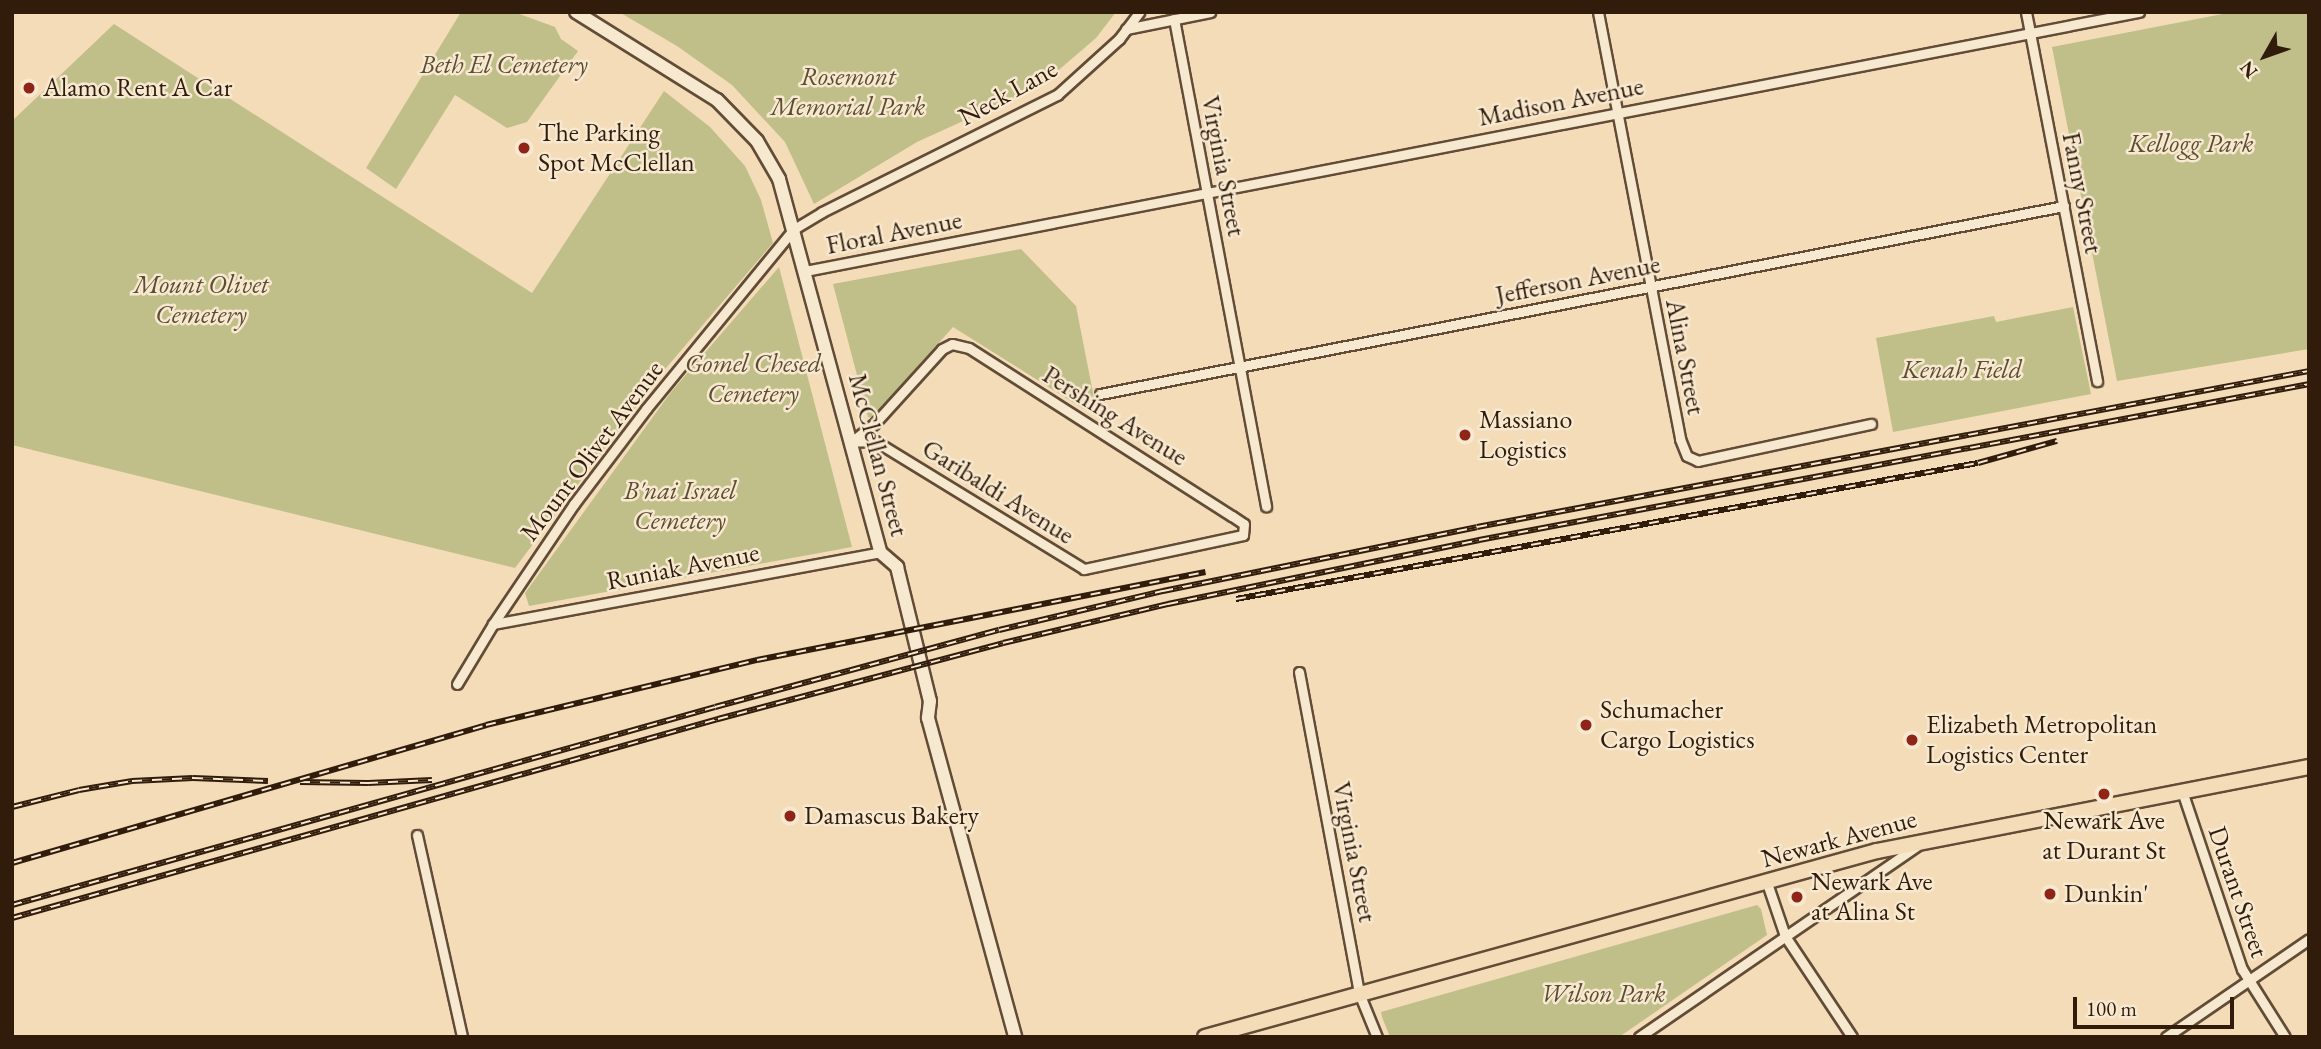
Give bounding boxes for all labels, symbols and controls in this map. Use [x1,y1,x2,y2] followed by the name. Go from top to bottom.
[2230,21,2300,91] north arrow
[420,49,588,81] park label: Beth El Cemetery
[953,53,1063,133] street label: Neck Lane
[2234,56,2263,84] text: N
[771,61,925,122] park label: Rosemont Memorial Park
[1476,71,1646,133] street label: Madison Avenue
[43,72,232,104] place label: Alamo Rent A Car
[21,80,37,96] marker: Alamo Rent A Car
[1194,93,1252,239] street label: Virginia Street
[538,117,695,178] place label: The Parking Spot McClellan
[2128,128,2254,160] park label: Kellogg Park
[2055,130,2109,256] street label: Fanny Street
[516,140,532,156] marker: The Parking Spot McClellan
[824,205,964,261] street label: Floral Avenue
[1493,249,1663,311] street label: Jefferson Avenue
[133,269,269,330] park label: Mount Olivet Cemetery
[1659,297,1711,417] street label: Alina Street
[685,348,821,410] park label: Gomel Chesed Cemetery
[1902,354,2022,386] park label: Kenah Field
[514,355,670,547] street label: Mount Olivet Avenue
[1037,359,1193,473] street label: Pershing Avenue
[841,370,915,540] street label: McClellan Street
[1479,404,1572,466] place label: Massiano Logistics
[1457,427,1473,443] marker: Massiano Logistics
[916,433,1080,551] street label: Garibaldi Avenue
[624,475,736,536] park label: B'nai Israel Cemetery
[604,537,762,597] street label: Runiak Avenue
[1600,694,1755,756] place label: Schumacher Cargo Logistics
[1926,709,2157,770] place label: Elizabeth Metropolitan Logistics Center
[1578,717,1594,733] marker: Schumacher Cargo Logistics
[1904,732,1920,748] marker: Elizabeth Metropolitan Logistics Center
[1325,779,1383,925] street label: Virginia Street
[2096,786,2112,802] marker: Newark Ave at Durant St
[804,800,979,832] place label: Damascus Bakery
[1758,803,1920,875] street label: Newark Avenue
[2042,805,2166,866] place label: Newark Ave at Durant St
[782,808,798,824] marker: Damascus Bakery
[2201,822,2275,962] street label: Durant Street
[1811,866,1933,928] place label: Newark Ave at Alina St
[2064,878,2149,910] place label: Dunkin'
[2042,886,2058,902] marker: Dunkin'
[1789,889,1805,905] marker: Newark Ave at Alina St
[1541,978,1665,1010] park label: Wilson Park
[2076,982,2237,1026] scale bar
[2086,995,2137,1022] text: 100 m

